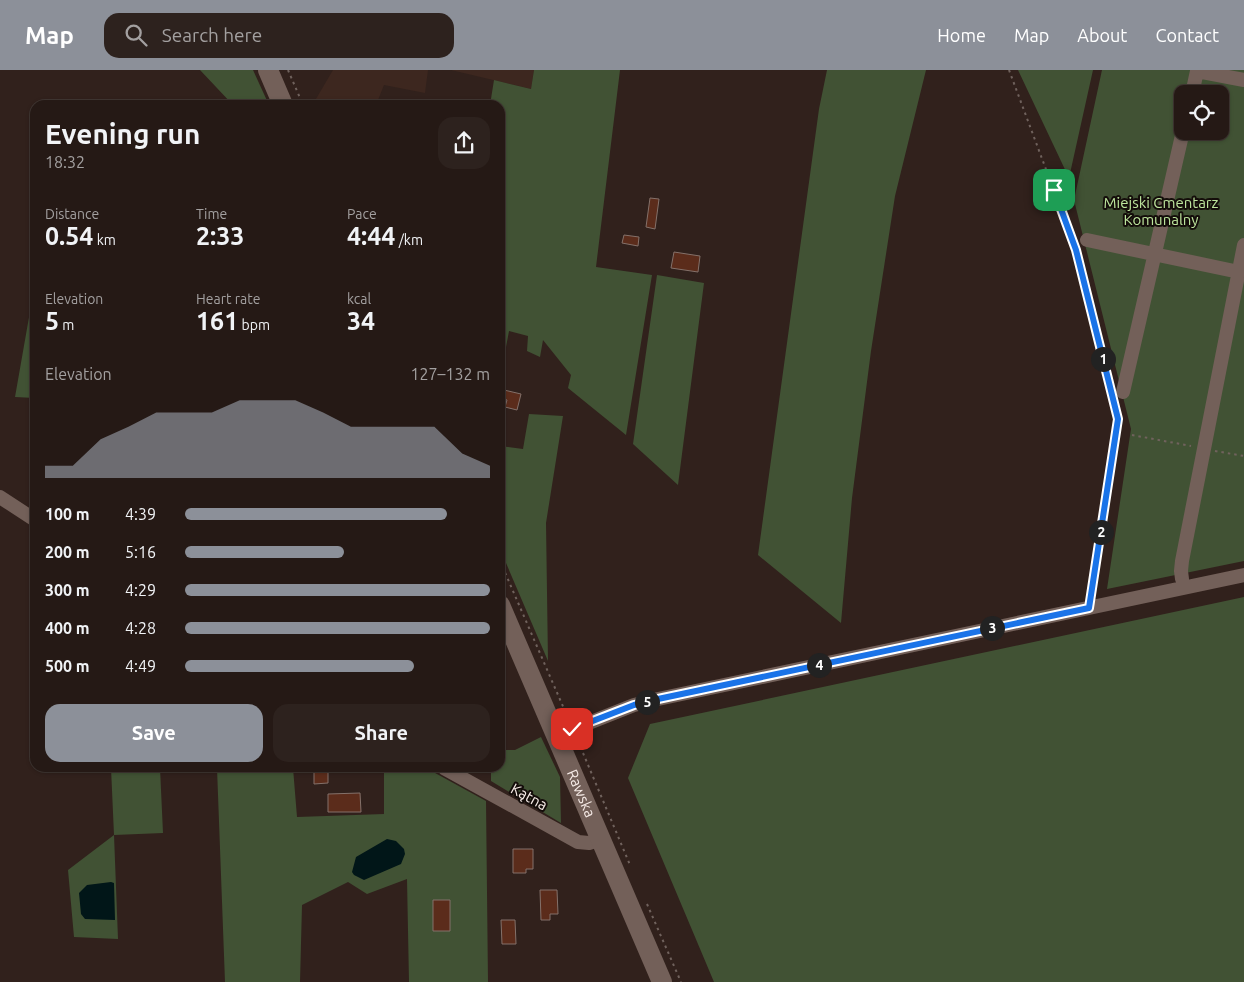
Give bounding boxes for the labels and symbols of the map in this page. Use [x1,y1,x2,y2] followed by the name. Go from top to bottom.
[1033,169,1075,211] pin
[1104,194,1219,228] park label: Miejski Cmentarz Komunalny
[1090,346,1116,372] pin: 1
[1088,520,1114,544] pin: 2
[980,616,1004,640] pin: 3
[806,652,832,678] pin: 4
[634,690,660,714] pin: 5
[551,708,593,750] pin
[564,767,599,820] street label: Rawska
[508,780,550,813] street label: Kątna

